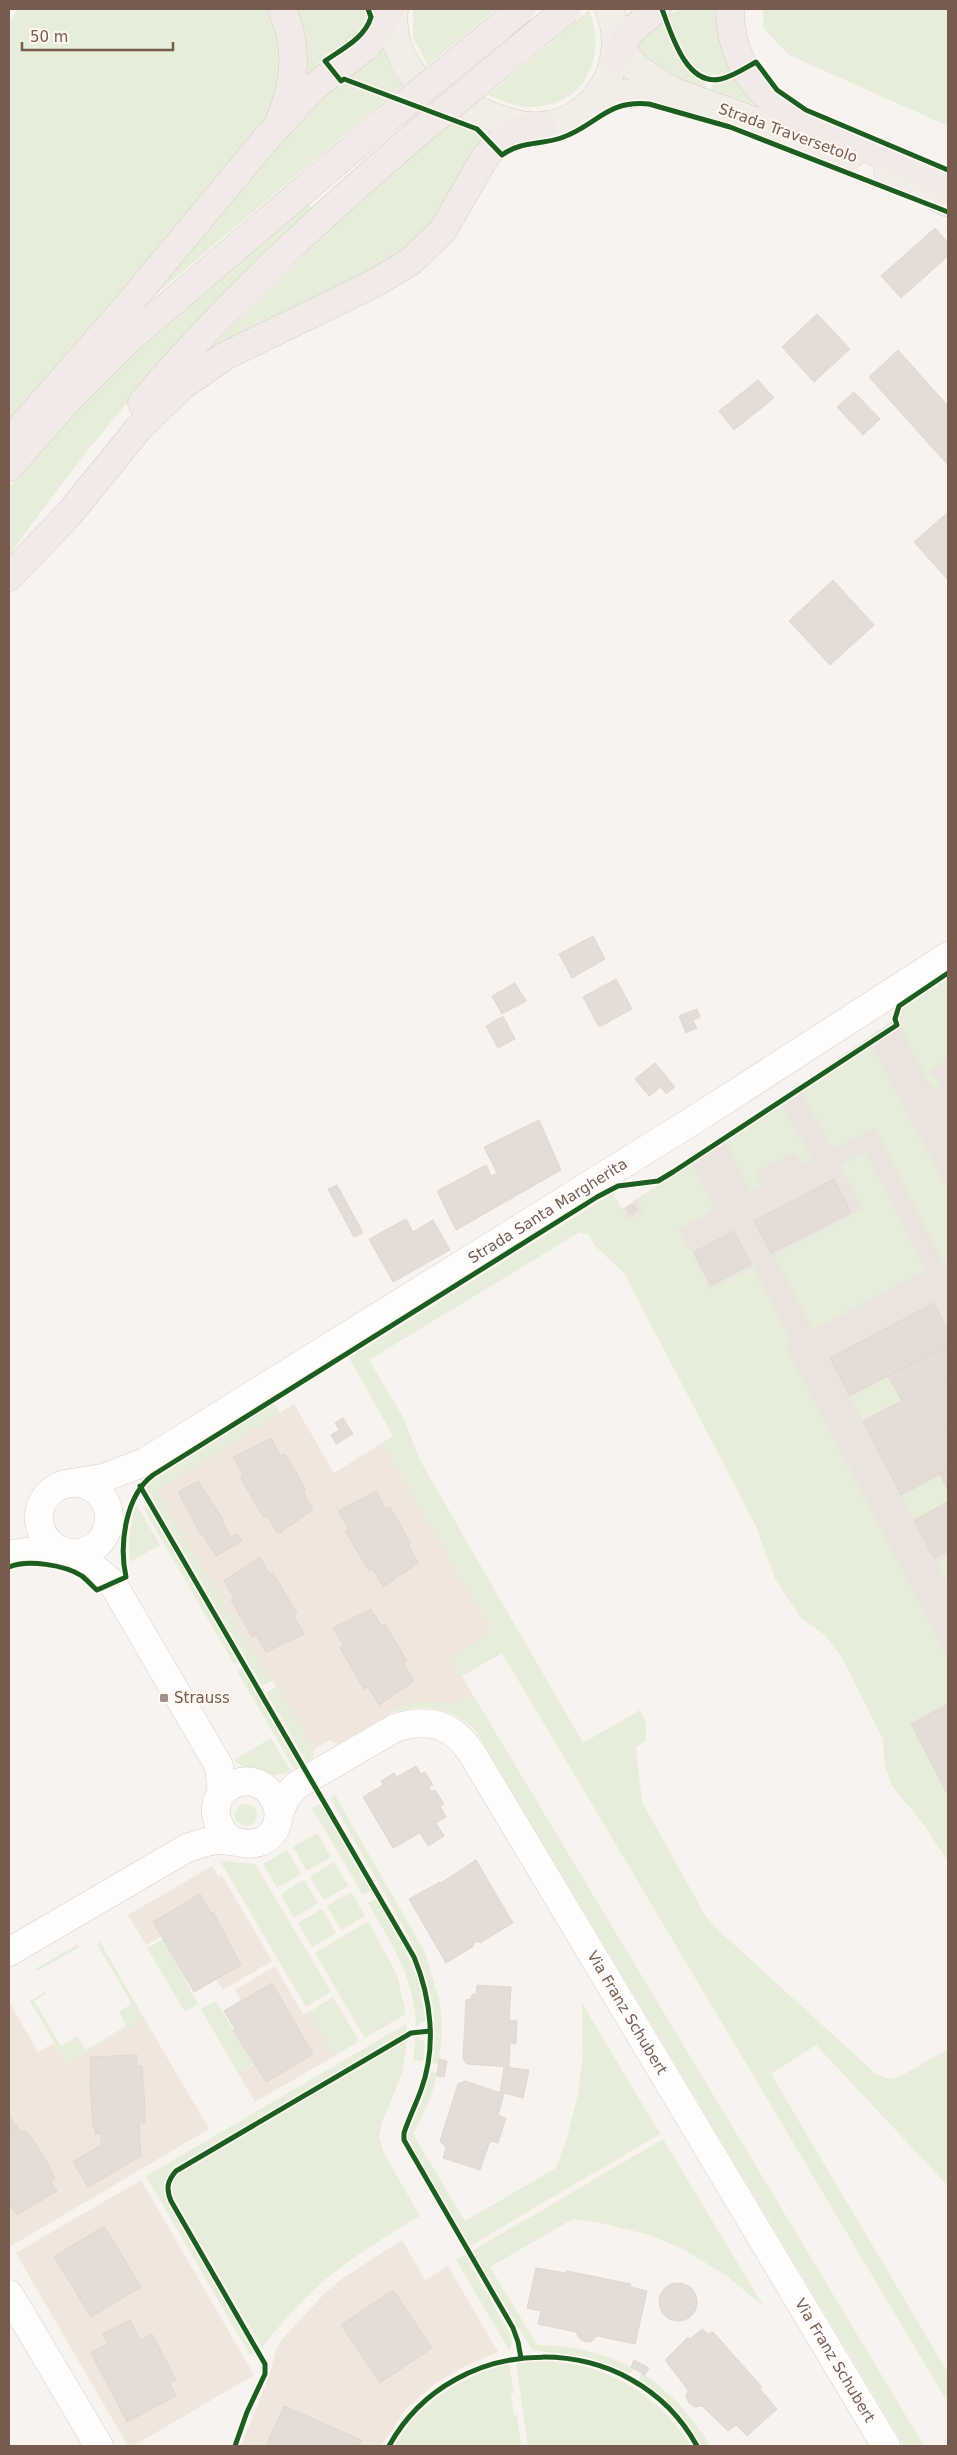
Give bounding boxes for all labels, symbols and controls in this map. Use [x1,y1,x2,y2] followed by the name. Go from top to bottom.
[22,20,174,52] scale bar
[30,28,68,46] text: 50 m
[716,100,860,166] street label: Strada Traversetolo
[465,1155,631,1267] street label: Strada Santa Margherita
[174,1689,230,1707] place label: Strauss
[158,1692,170,1704] marker: Strauss
[583,1948,671,2078] street label: Via Franz Schubert
[791,2295,879,2426] street label: Via Franz Schubert

